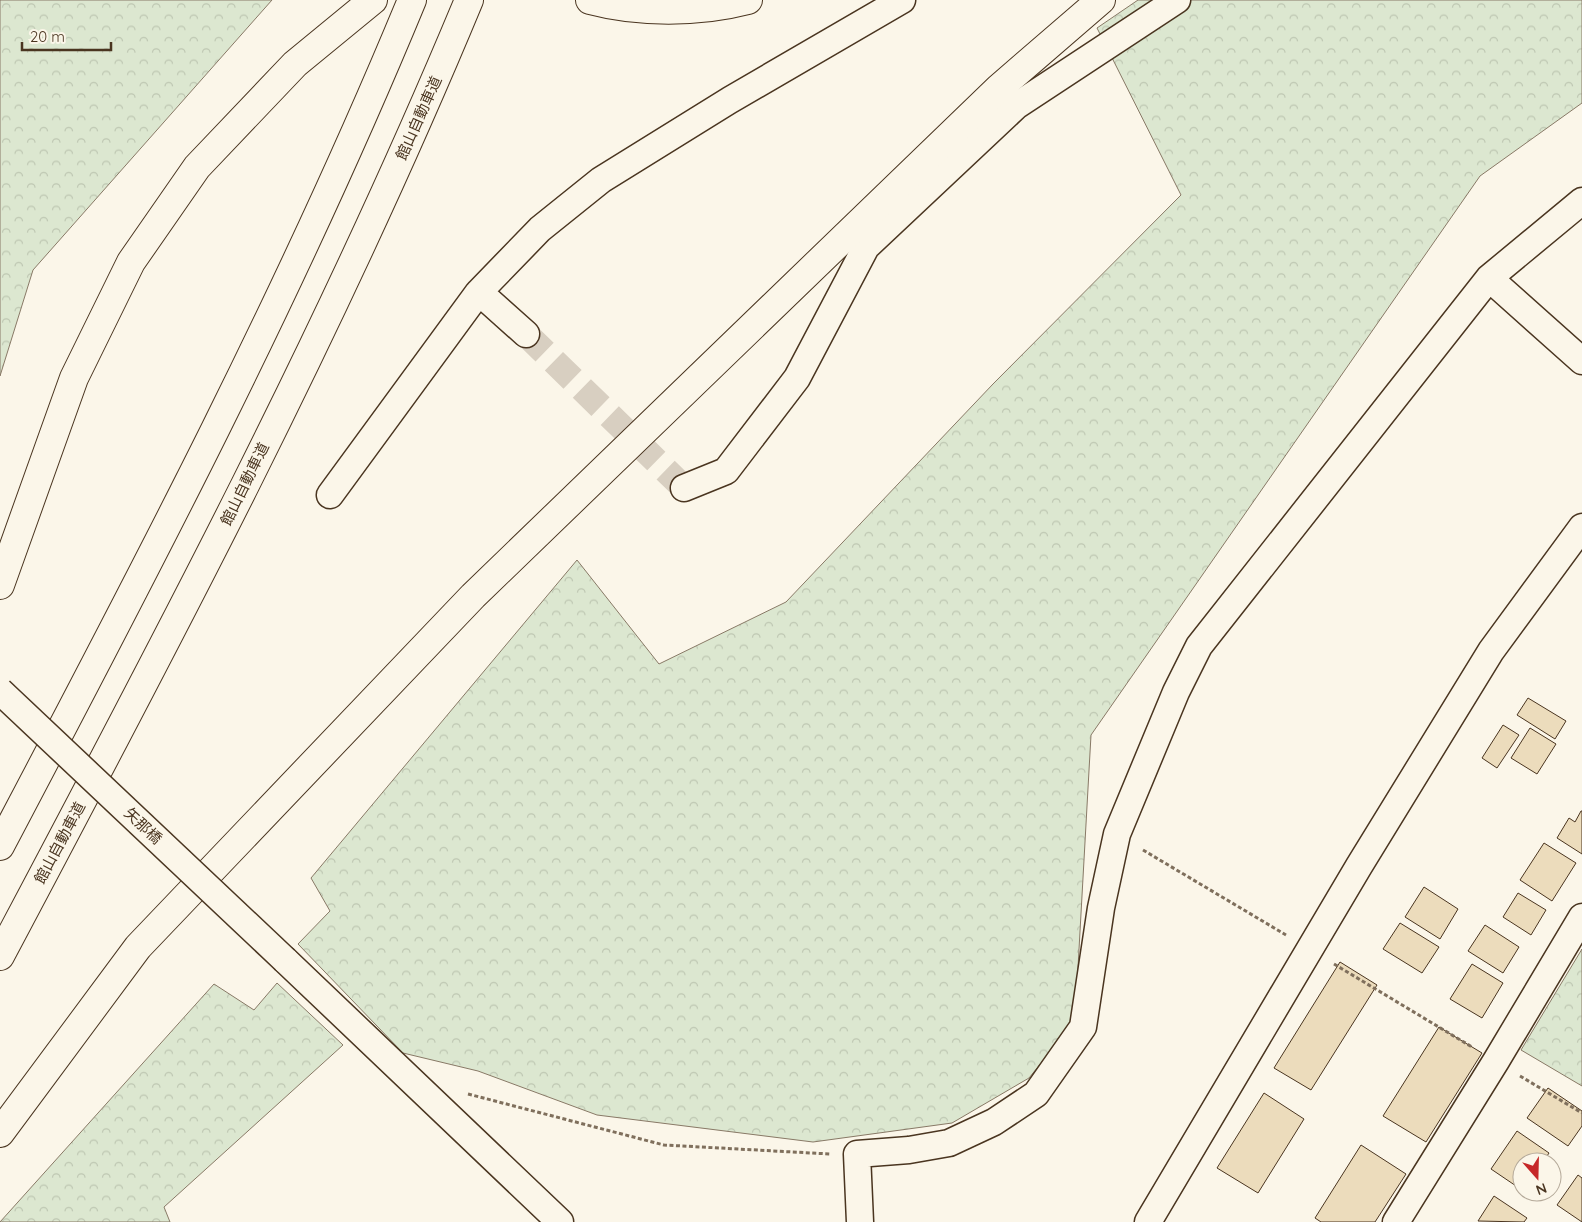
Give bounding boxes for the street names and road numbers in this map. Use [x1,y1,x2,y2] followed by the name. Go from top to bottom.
[392,73,446,163] street label: 館山自動車道
[216,439,273,528] street label: 館山自動車道
[30,799,89,887] street label: 館山自動車道
[120,803,166,848] street label: 矢那橋

